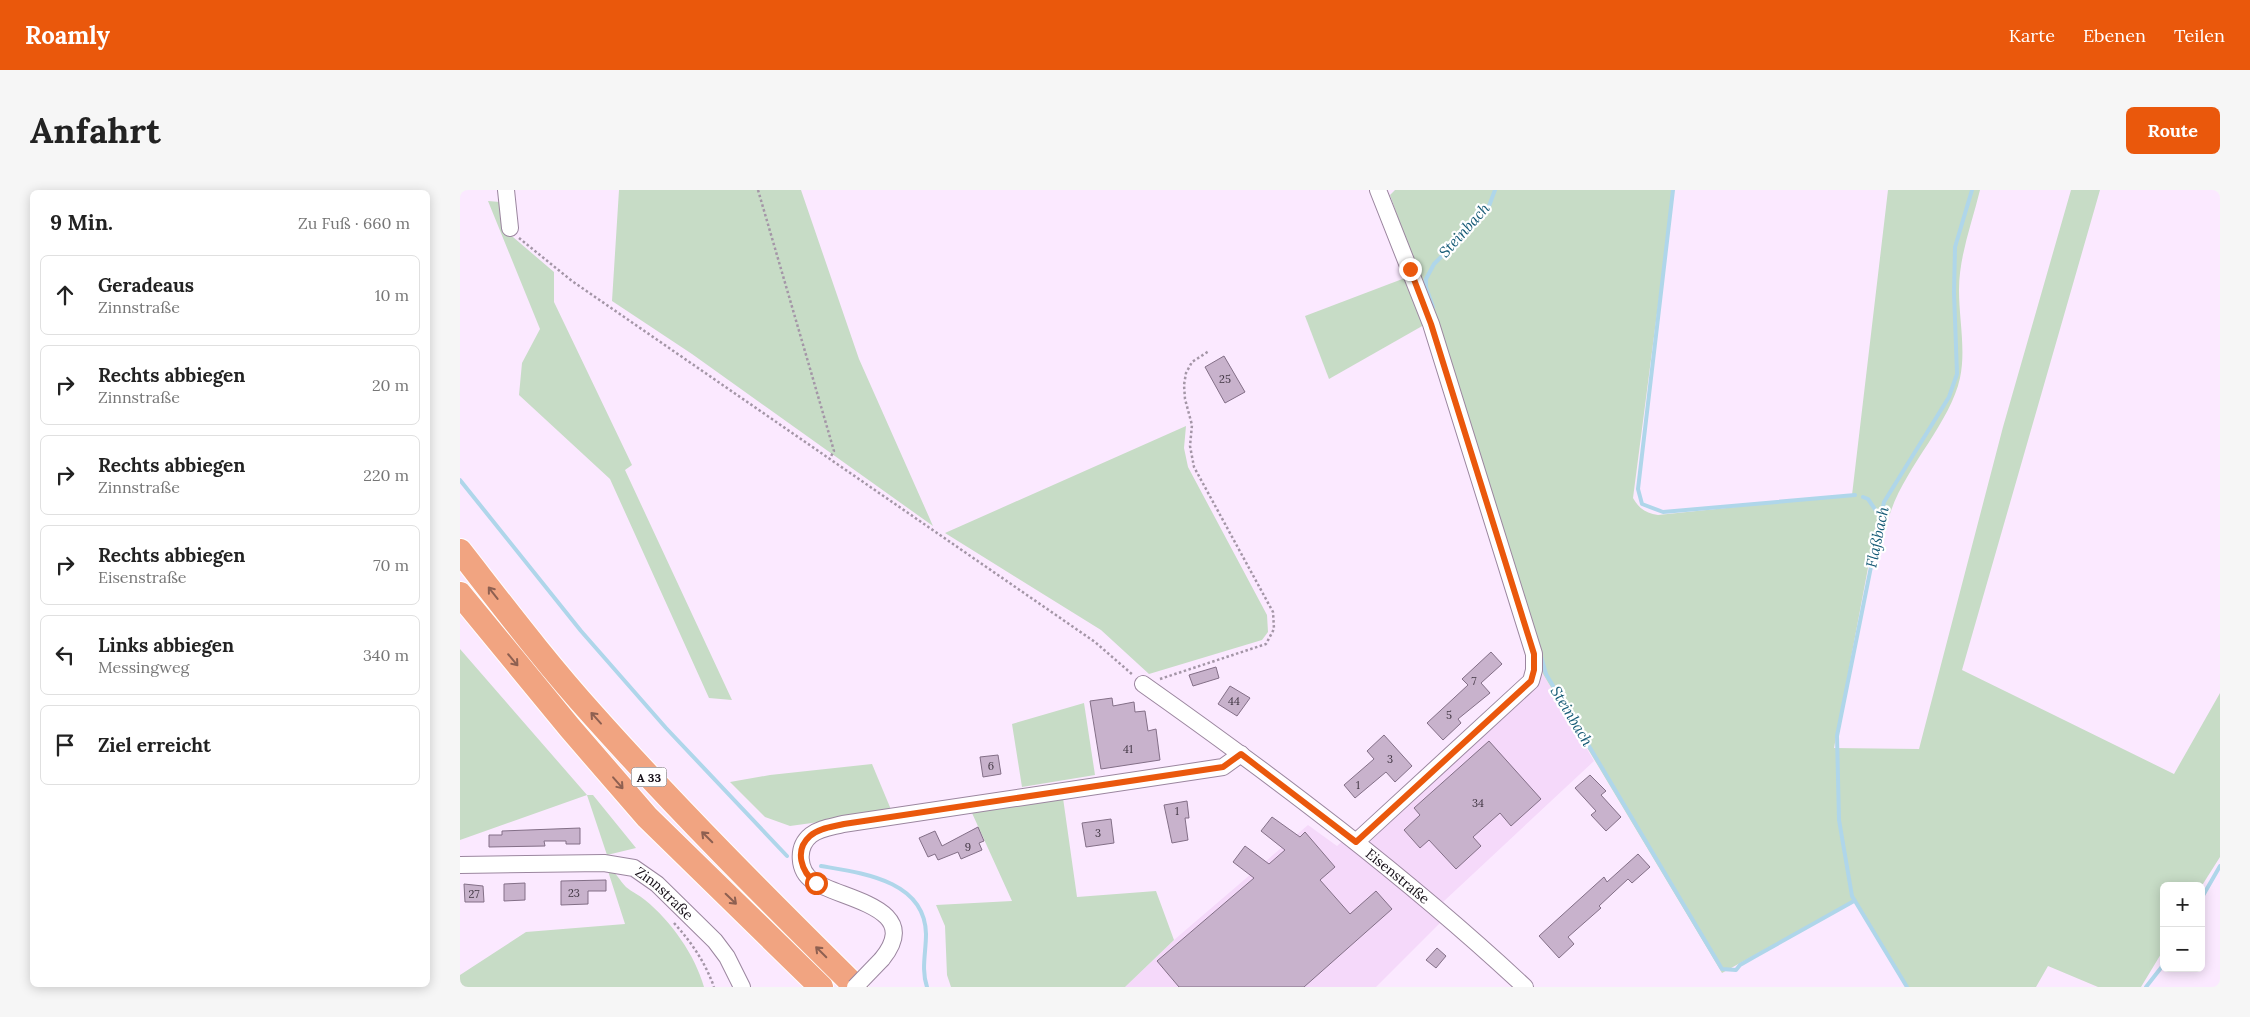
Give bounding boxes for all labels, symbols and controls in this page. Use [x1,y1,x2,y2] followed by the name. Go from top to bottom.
[25,20,110,51] text: Roamly
[2009,24,2055,47] text: Karte
[2083,24,2146,47] text: Ebenen
[2174,24,2225,47] text: Teilen
[2126,107,2220,154] button: Route
[30,108,161,153] text: Anfahrt
[1435,199,1494,261] water label: Steinbach
[50,209,113,236] text: 9 Min.
[298,213,410,233] text: Zu Fuß · 660 m
[1399,258,1422,281] route end
[98,273,194,297] text: Geradeaus
[51,281,79,309] icon: ahead
[375,285,409,305] text: 10 m
[98,297,180,317] text: Zinnstraße
[98,363,245,387] text: Rechts abbiegen
[51,371,79,399] icon: right
[1219,372,1231,386] house number: 25
[372,375,409,395] text: 20 m
[98,387,180,407] text: Zinnstraße
[98,453,245,477] text: Rechts abbiegen
[51,461,79,489] icon: right
[363,465,409,485] text: 220 m
[98,477,180,497] text: Zinnstraße
[1861,504,1893,569] water label: Flaßbach
[98,543,245,567] text: Rechts abbiegen
[51,551,79,579] icon: right
[373,555,409,575] text: 70 m
[98,567,186,587] text: Eisenstraße
[487,587,498,600] one-way arrow
[98,633,234,657] text: Links abbiegen
[51,641,79,669] icon: left
[363,645,409,665] text: 340 m
[507,653,518,666] one-way arrow
[98,657,189,677] text: Messingweg
[1471,674,1477,688] house number: 7
[1547,682,1598,750] water label: Steinbach
[1228,694,1240,708] house number: 44
[1446,708,1452,722] house number: 5
[590,712,602,725] one-way arrow
[51,731,79,759] icon: arrive
[98,733,211,757] text: Ziel erreicht
[1123,742,1133,756] house number: 41
[1387,752,1393,766] house number: 3
[988,759,994,773] house number: 6
[632,768,666,786] road number: A 33
[612,777,624,790] one-way arrow
[1356,778,1360,792] house number: 1
[1472,796,1484,810] house number: 34
[1175,804,1179,818] house number: 1
[1095,826,1101,840] house number: 3
[701,831,713,843] one-way arrow
[965,840,971,854] house number: 9
[1362,845,1434,908] street label: Eisenstraße
[632,863,697,924] street label: Zinnstraße
[805,872,828,895] route start
[2160,882,2205,972] map controls
[2160,882,2205,927] button: +
[568,886,580,900] house number: 23
[469,887,479,901] house number: 27
[725,893,737,905] one-way arrow
[2160,927,2205,972] button: −
[816,947,828,959] one-way arrow

